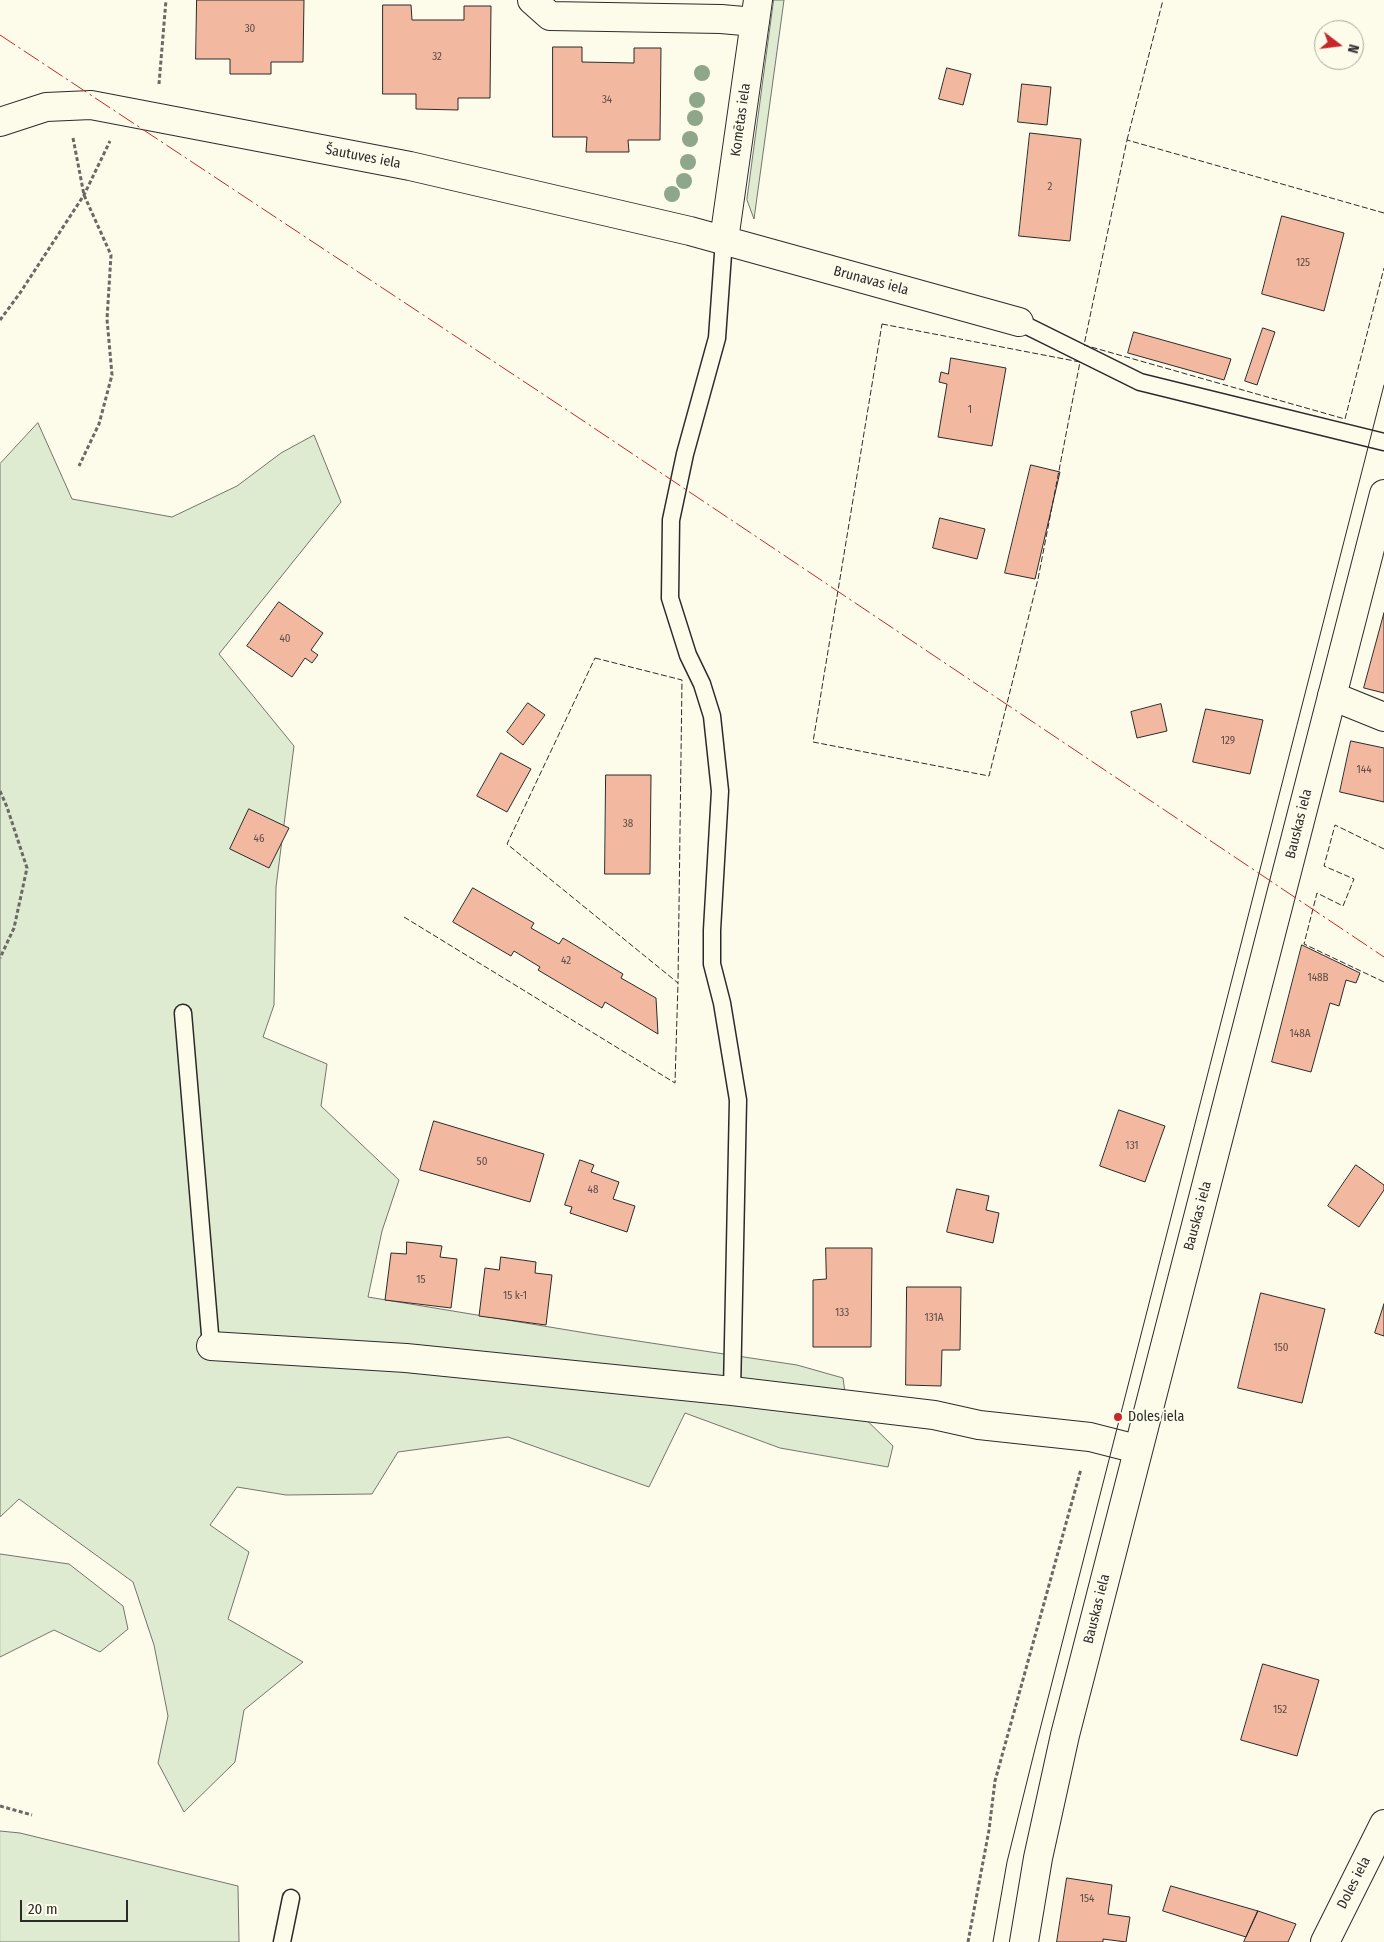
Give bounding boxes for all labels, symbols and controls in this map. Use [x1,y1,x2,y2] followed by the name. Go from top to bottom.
[1314,20,1364,70] north arrow
[245,22,255,36] house number: 30
[1344,42,1362,55] text: N
[432,50,442,64] house number: 32
[728,82,754,158] street label: Komētas iela
[602,93,612,107] house number: 34
[324,141,402,173] street label: Šautuves iela
[1048,180,1052,194] house number: 2
[1296,256,1310,270] house number: 125
[832,263,910,299] street label: Brunavas iela
[968,403,972,417] house number: 1
[279,632,291,646] house number: 40
[1221,734,1235,748] house number: 129
[1357,763,1371,777] house number: 144
[1282,787,1316,861] street label: Bauskas iela
[623,817,633,831] house number: 38
[254,832,264,846] house number: 46
[561,954,571,968] house number: 42
[1307,971,1329,985] house number: 148B
[1290,1027,1310,1041] house number: 148A
[1125,1139,1139,1153] house number: 131
[477,1155,487,1169] house number: 50
[1181,1179,1215,1253] street label: Bauskas iela
[588,1183,598,1197] house number: 48
[416,1273,426,1287] house number: 15
[503,1289,527,1303] house number: 15 k-1
[835,1306,849,1320] house number: 133
[924,1311,944,1325] house number: 131A
[1273,1341,1289,1355] house number: 150
[1128,1409,1184,1425] place label: Doles iela
[1112,1411,1124,1423] marker: Doles iela
[1080,1572,1114,1646] street label: Bauskas iela
[1273,1703,1287,1717] house number: 152
[1334,1854,1374,1912] street label: Doles iela
[22,1890,130,1922] scale bar
[1080,1892,1094,1906] house number: 154
[28,1900,58,1918] text: 20 m

